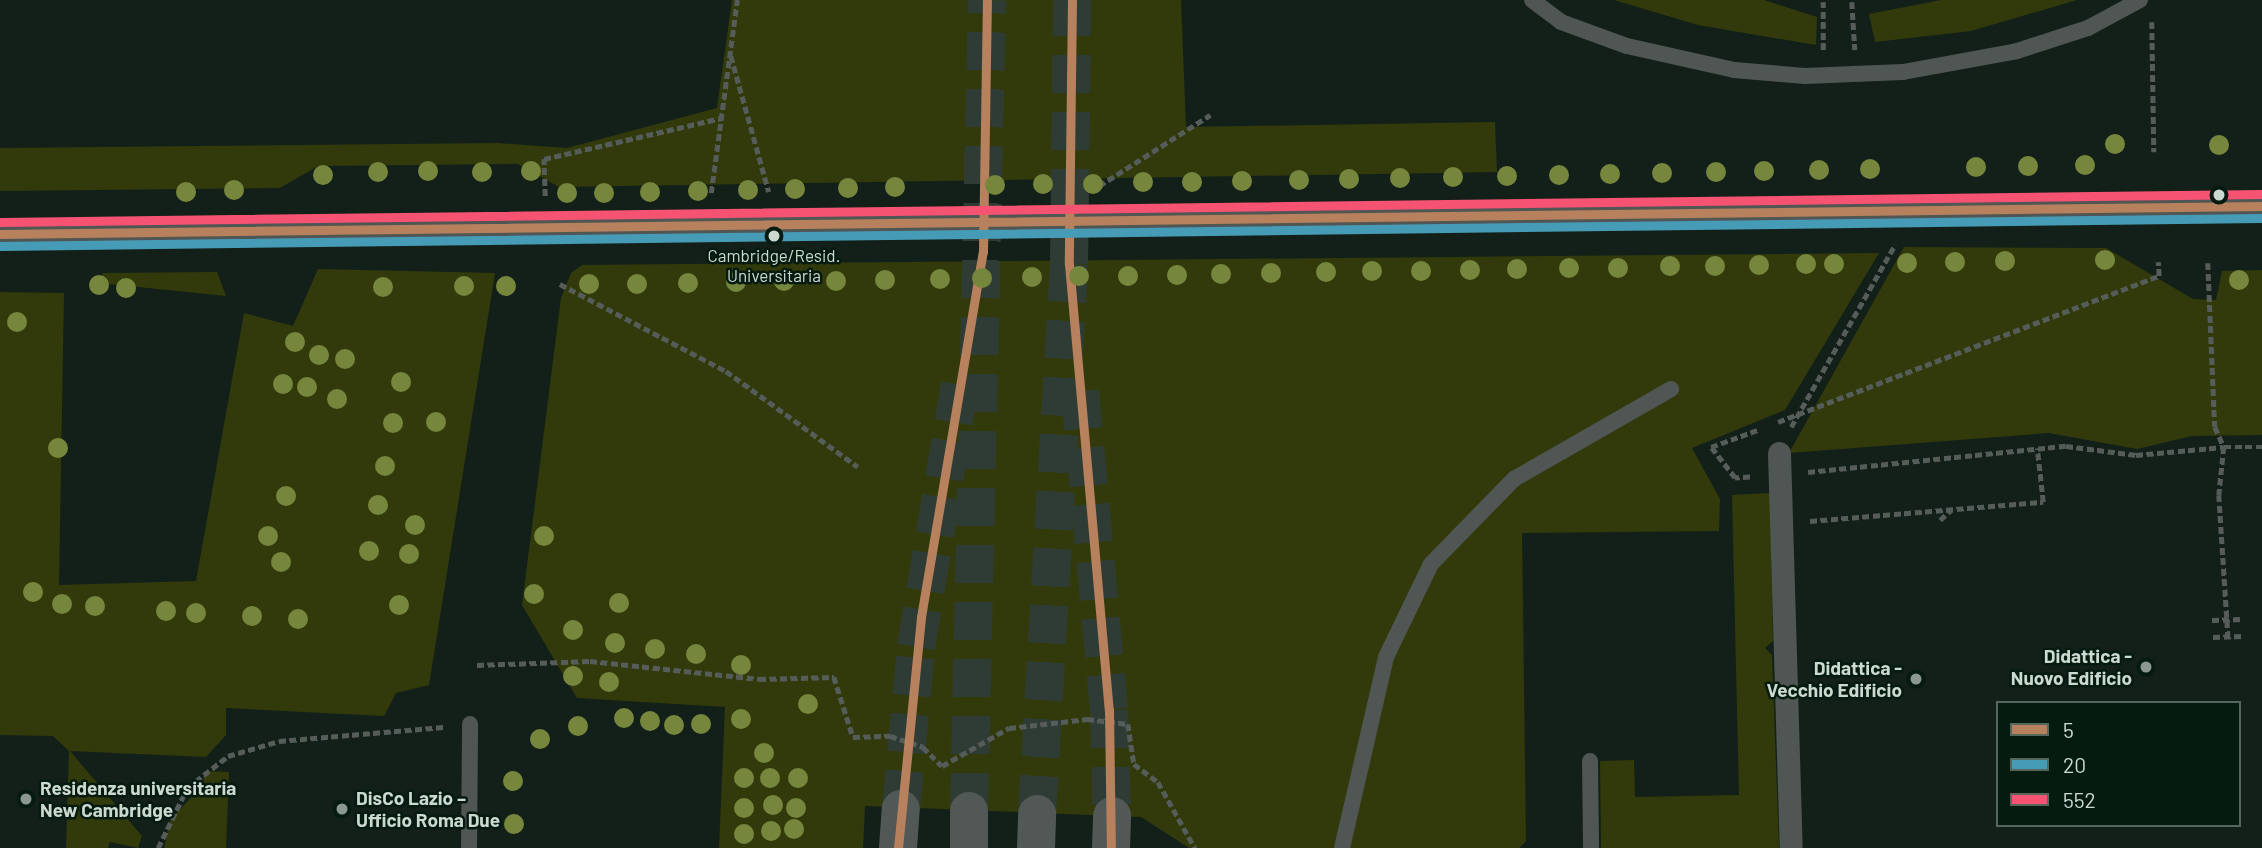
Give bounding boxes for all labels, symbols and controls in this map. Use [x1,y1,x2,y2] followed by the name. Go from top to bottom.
[2212,188,2226,202] unlabelled marker
[767,229,781,243] marker: Cambridge/Resid. Universitaria
[708,246,840,286] place label: Cambridge/Resid. Universitaria
[2011,645,2132,689] place label: Didattica - Nuovo Edificio
[1767,657,1902,701] place label: Didattica - Vecchio Edificio
[2138,659,2154,675] marker: Didattica - Nuovo Edificio
[1908,671,1924,687] marker: Didattica - Vecchio Edificio
[1996,701,2241,827] legend
[2063,717,2074,742] text: 5
[2063,752,2086,777] text: 20
[40,777,236,821] place label: Residenza universitaria New Cambridge
[356,787,500,831] place label: DisCo Lazio – Ufficio Roma Due
[2063,787,2096,812] text: 552
[18,791,34,807] marker: Residenza universitaria New Cambridge
[334,801,350,817] marker: DisCo Lazio – Ufficio Roma Due

